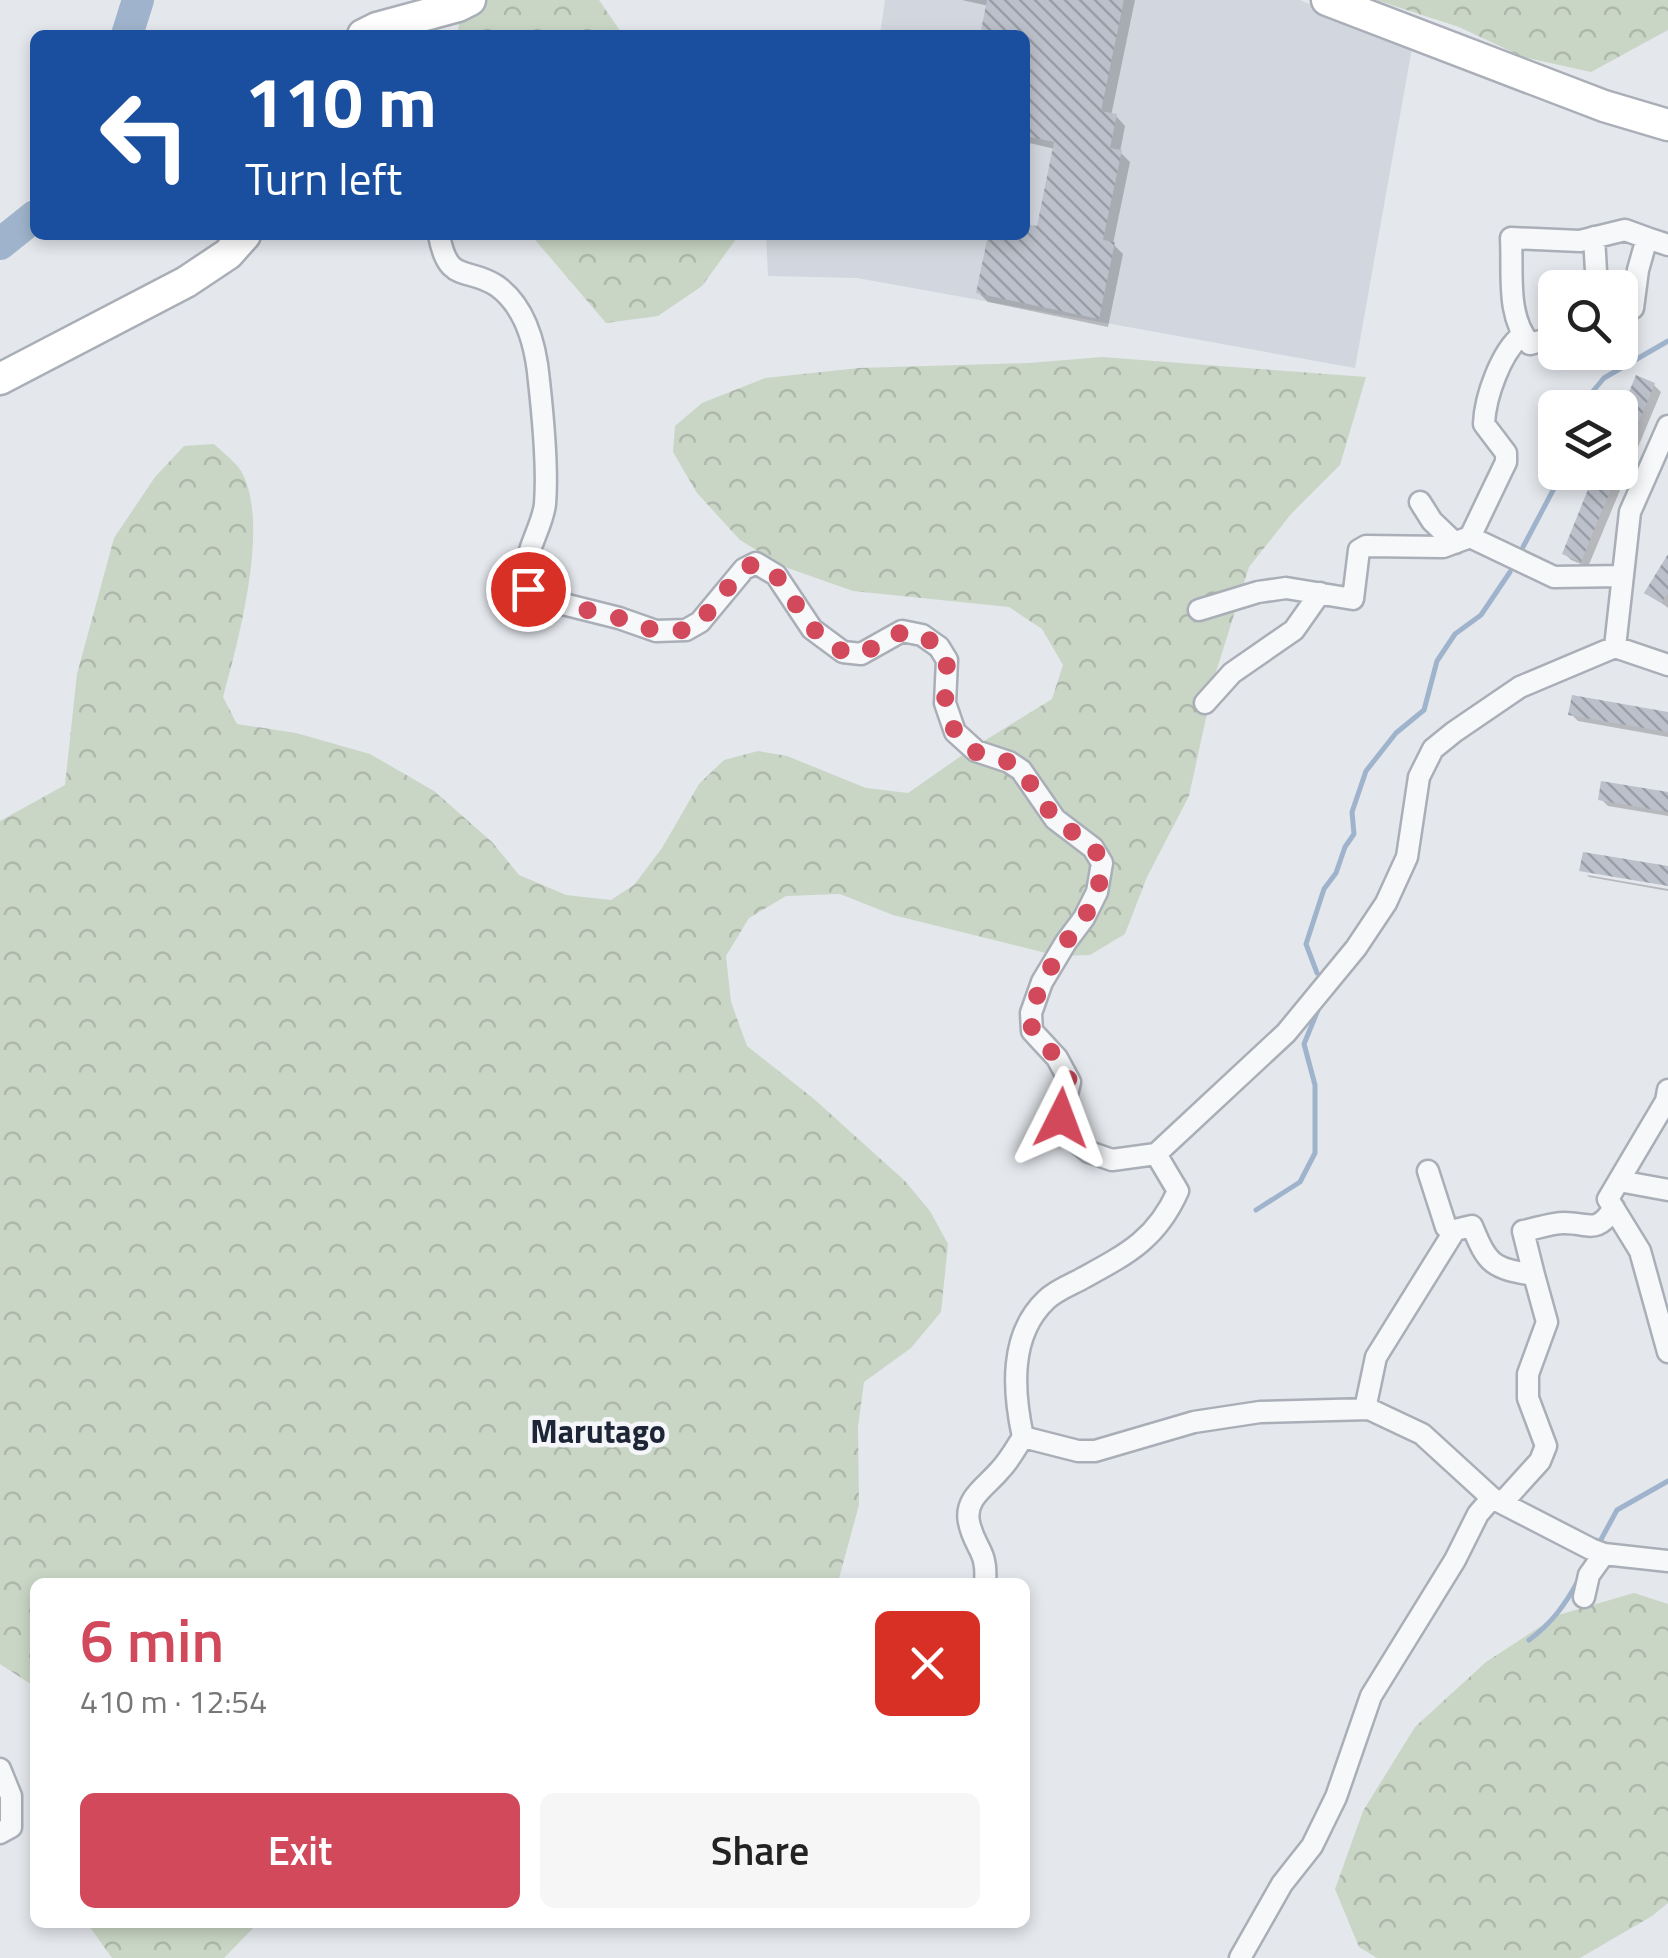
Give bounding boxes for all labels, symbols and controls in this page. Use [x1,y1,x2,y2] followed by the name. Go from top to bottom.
[245,48,437,154] text: 110 m
[80,70,210,200] icon: left
[245,144,402,212] text: Turn left
[1538,270,1638,490] map controls
[1538,270,1638,370] button: search
[1538,390,1638,490] button: layers
[486,547,571,632] pin
[501,562,556,617] icon: arrive
[1009,1066,1113,1170] position arrow
[530,1407,666,1455] district label: Marutago
[80,1594,224,1685] text: 6 min
[875,1611,980,1716] button: close
[80,1677,267,1725] text: 410 m · 12:54
[80,1793,520,1908] button: Exit
[540,1793,980,1908] button: Share

